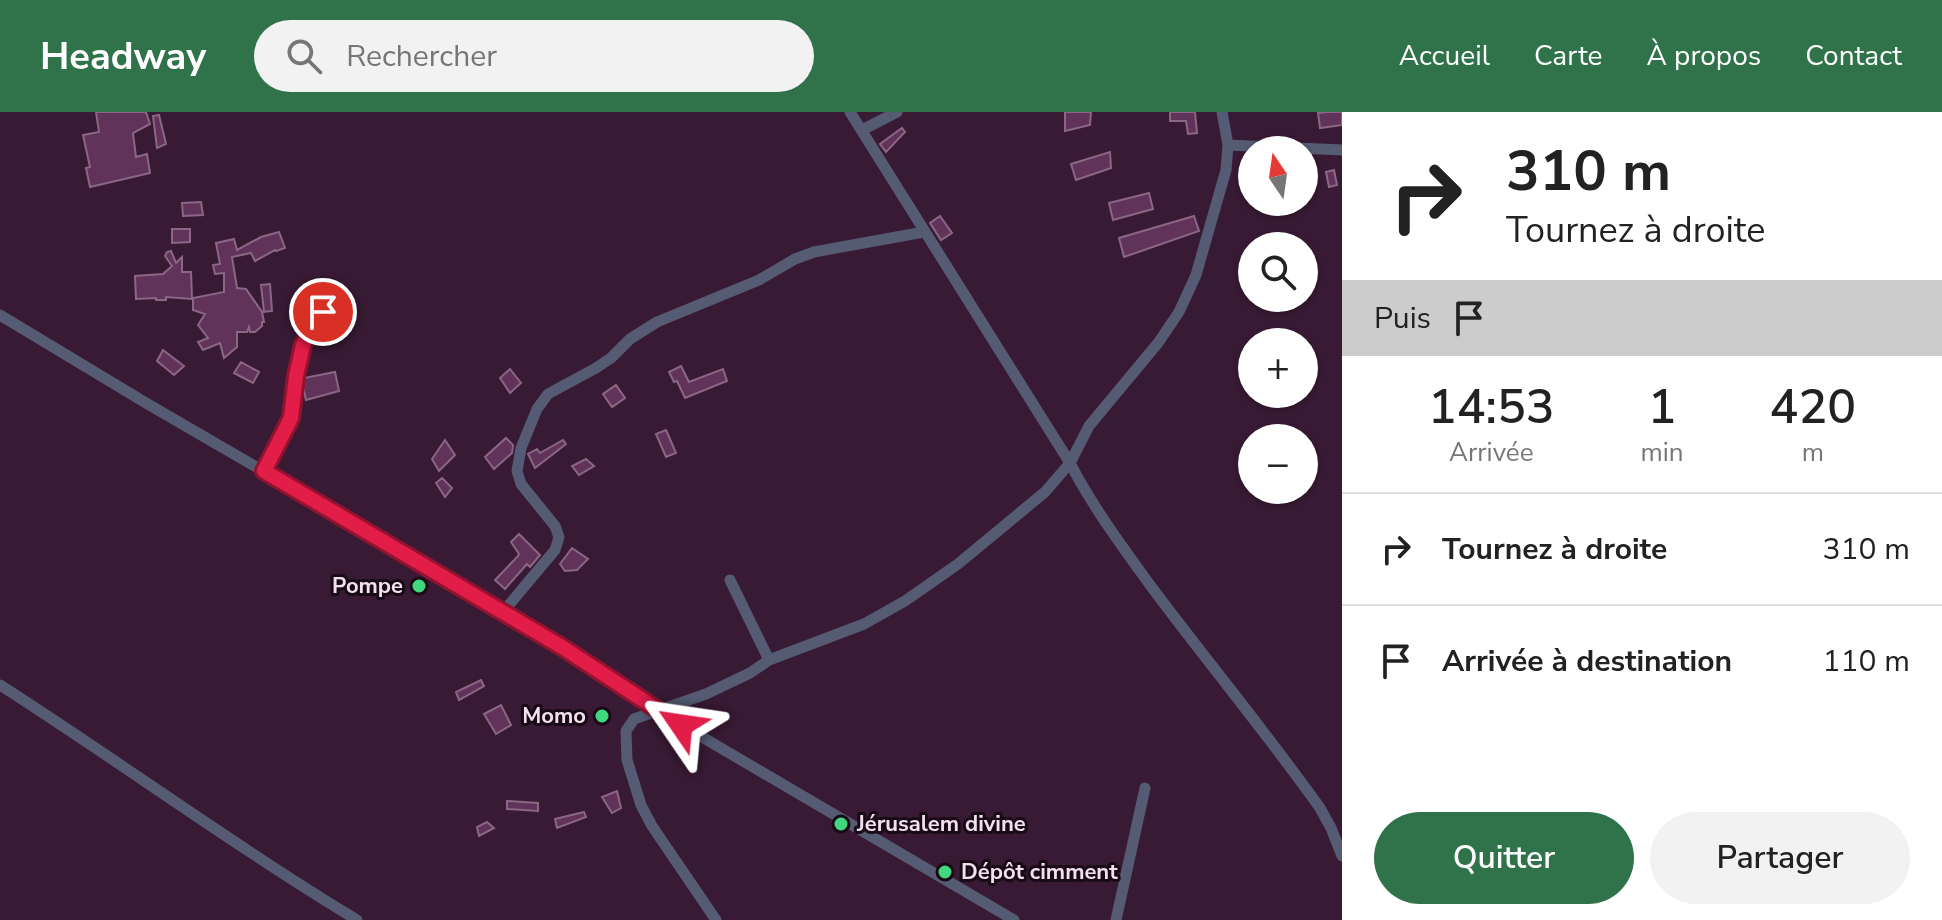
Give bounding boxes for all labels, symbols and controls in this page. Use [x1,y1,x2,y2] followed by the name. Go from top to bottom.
[254,20,814,92] search box
[40,31,206,82] text: Headway
[282,34,326,78] icon: search
[346,36,497,77] text: Rechercher
[1399,37,1490,75] text: Accueil
[1534,37,1603,75] text: Carte
[1647,37,1761,75] text: À propos
[1805,37,1902,75] text: Contact
[1506,133,1671,210] text: 310 m
[1238,136,1318,216] north arrow
[1238,136,1318,504] map controls
[1374,144,1478,248] icon: right
[1506,206,1765,255] text: Tournez à droite
[1238,232,1318,312] button: search
[289,278,357,346] pin
[301,290,345,334] icon: arrive
[1447,296,1491,340] icon: arrive
[1374,298,1431,339] text: Puis
[1238,328,1318,408] button: +
[1428,374,1555,440] text: 14:53
[1648,374,1676,440] text: 1
[1770,374,1856,440] text: 420
[1238,424,1318,504] button: −
[1449,435,1534,470] text: Arrivée
[1641,435,1684,470] text: min
[1802,435,1824,470] text: m
[1374,527,1418,571] icon: right
[1442,529,1667,570] text: Tournez à droite
[1823,529,1910,570] text: 310 m
[332,571,403,601] place label: Pompe
[410,577,428,595] marker: Pompe
[1374,639,1418,683] icon: arrive
[1442,641,1732,682] text: Arrivée à destination
[1823,641,1910,682] text: 110 m
[639,683,723,767] position arrow
[522,701,586,731] place label: Momo
[593,707,611,725] marker: Momo
[856,809,1026,839] place label: Jérusalem divine
[1374,812,1634,904] button: Quitter
[1650,812,1910,904] button: Partager
[832,815,850,833] marker: Jérusalem divine
[961,857,1118,887] place label: Dépôt cimment
[936,863,954,881] marker: Dépôt cimment

